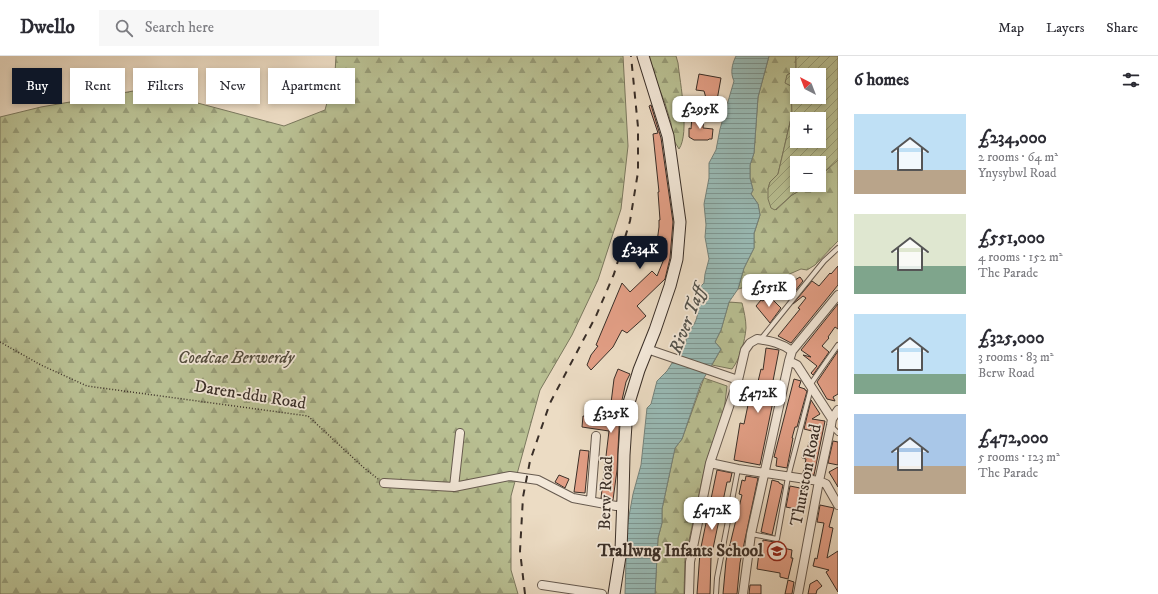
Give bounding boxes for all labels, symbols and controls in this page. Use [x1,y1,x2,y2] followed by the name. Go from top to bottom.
[99,10,379,46] search box
[20,16,75,39] text: Dwello
[113,17,135,39] icon: search
[145,18,214,37] text: Search here
[998,19,1024,37] text: Map
[1046,19,1084,37] text: Layers
[1106,19,1138,37] text: Share
[12,68,62,104] chip: Buy
[70,68,125,104] chip: Rent
[133,68,198,104] chip: Filters
[206,68,260,104] chip: New
[268,68,355,104] chip: Apartment
[790,68,826,104] north arrow
[790,68,826,192] map controls
[854,69,909,91] text: 6 homes
[1120,69,1142,91] icon: filters
[672,96,728,130] pin: £295K
[681,101,719,117] text: £295K
[790,112,826,148] button: +
[978,127,1047,149] text: £234,000
[886,130,934,178] icon: home
[978,149,1058,165] text: 2 rooms · 64 m²
[790,156,826,192] button: −
[978,165,1057,181] text: Ynysybwl Road
[978,227,1045,249] text: £551,000
[886,230,934,278] icon: home
[612,236,668,270] pin: £234K
[622,241,658,257] text: £234K
[978,249,1062,265] text: 4 rooms · 152 m²
[978,265,1038,281] text: The Parade
[741,274,797,308] pin: £551K
[665,278,713,358] water label: River Taff
[751,279,787,295] text: £551K
[978,327,1044,349] text: £325,000
[886,330,934,378] icon: home
[178,347,296,369] park label: Coedcae Berwerdy
[978,349,1054,365] text: 3 rooms · 83 m²
[978,365,1035,381] text: Berw Road
[192,375,308,415] street label: Daren-ddu Road
[730,380,786,414] pin: £472K
[739,385,777,401] text: £472K
[583,400,639,434] pin: £325K
[593,405,629,421] text: £325K
[785,422,827,528] street label: Thurston Road
[978,427,1049,449] text: £472,000
[886,430,934,478] icon: home
[978,449,1060,465] text: 5 rooms · 123 m²
[594,455,618,530] street label: Berw Road
[978,465,1038,481] text: The Parade
[684,497,740,531] pin: £472K
[693,502,731,518] text: £472K
[597,540,764,562] place label: Trallwng Infants School
[766,540,788,562] school or university icon: Trallwng Infants School

